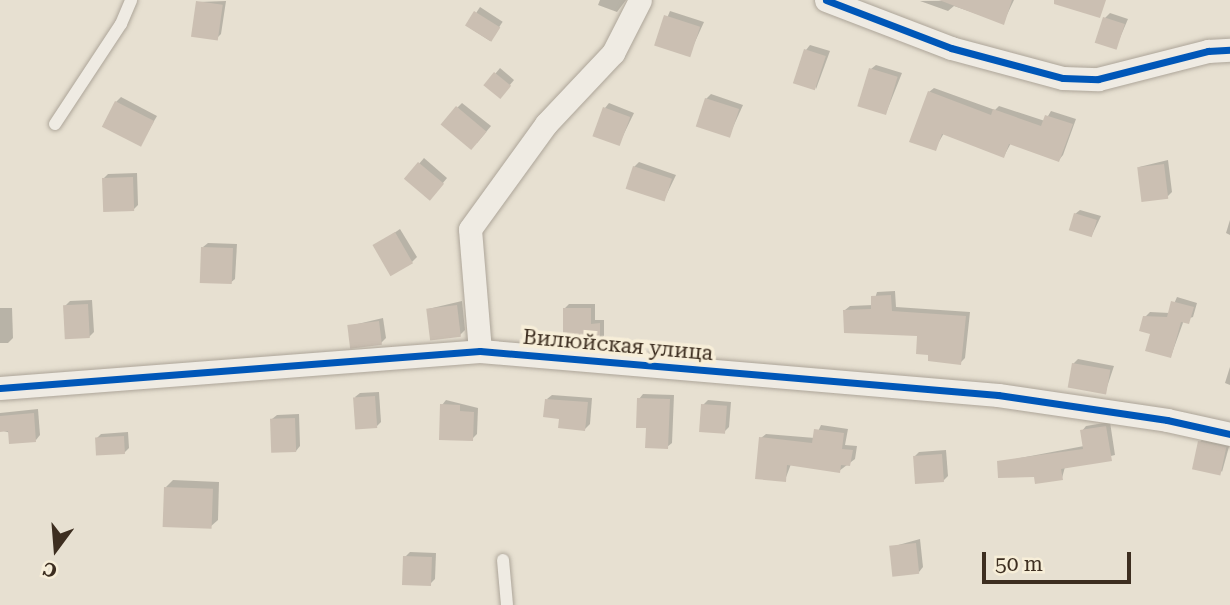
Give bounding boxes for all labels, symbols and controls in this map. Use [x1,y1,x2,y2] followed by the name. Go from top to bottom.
[522,324,714,366] street label: Вилюйская улица
[21,514,91,584] north arrow
[985,538,1134,582] scale bar
[995,552,1043,576] text: 50 m
[41,557,60,583] text: С

